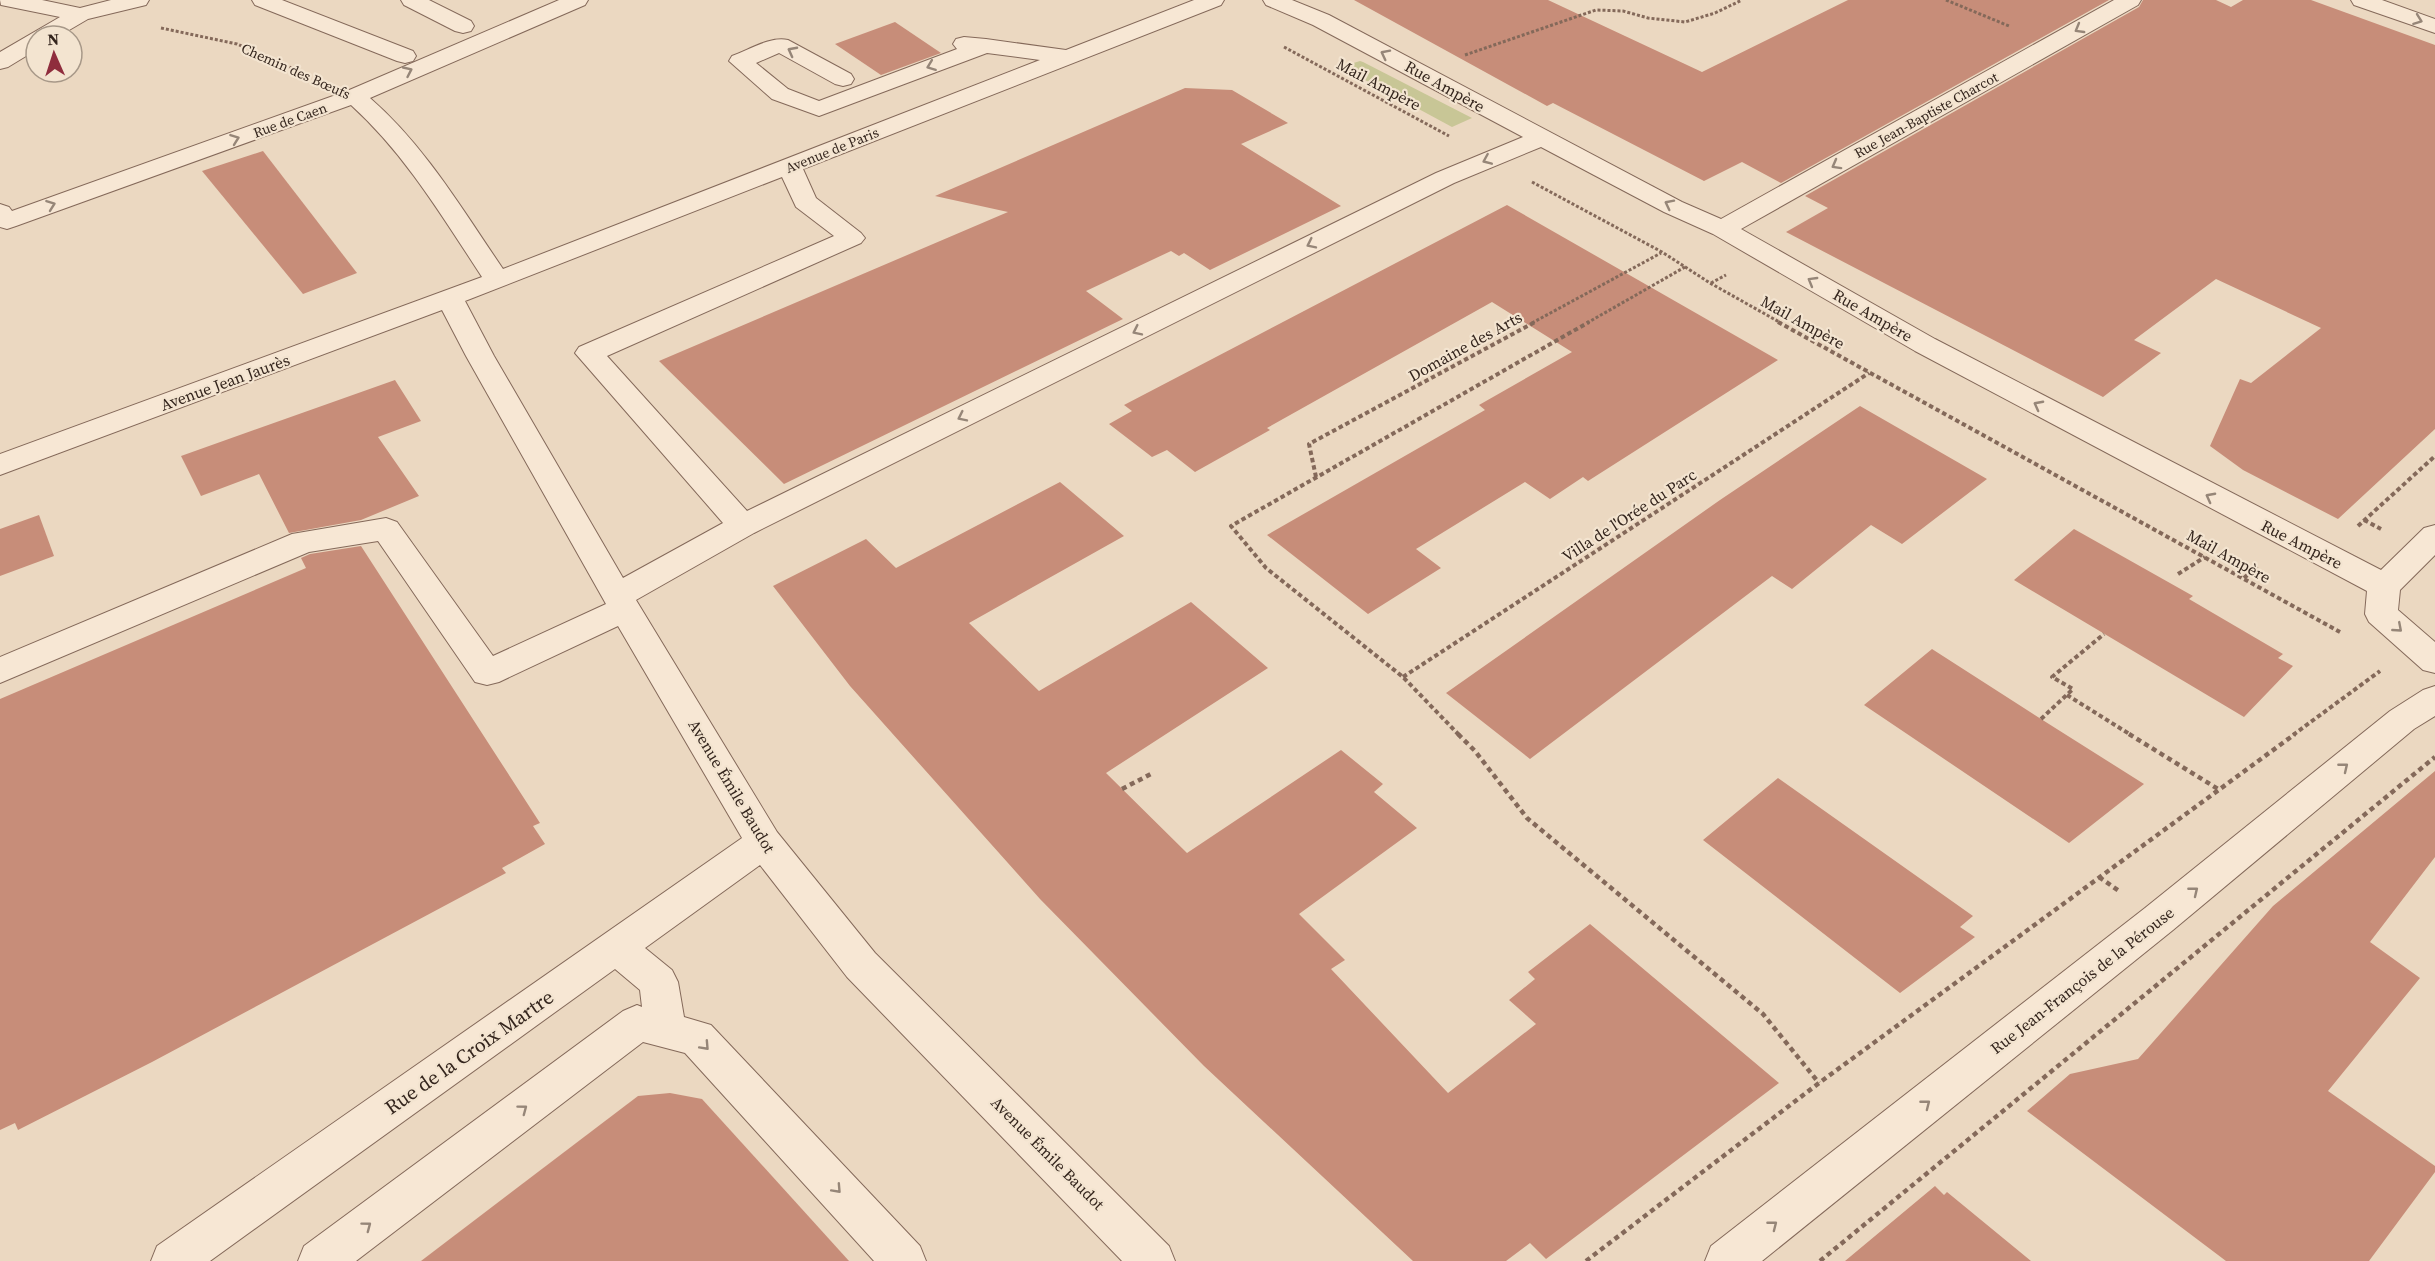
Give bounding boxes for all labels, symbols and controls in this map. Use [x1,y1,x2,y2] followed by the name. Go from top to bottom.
[2412,12,2423,25] one-way arrow
[2075,22,2085,33] one-way arrow
[24,24,84,84] north arrow
[47,28,60,50] text: N
[238,38,354,104] street label: Chemin des Bœufs
[787,47,798,58] one-way arrow
[1381,50,1392,61] one-way arrow
[1333,53,1425,115] street label: Mail Ampère
[1401,55,1489,117] street label: Rue Ampère
[926,59,937,72] one-way arrow
[402,67,413,79] one-way arrow
[1850,67,2002,163] street label: Rue Jean-Baptiste Charcot
[250,97,330,143] street label: Rue de Caen
[782,122,882,178] street label: Avenue de Paris
[229,134,240,147] one-way arrow
[1483,153,1494,165] one-way arrow
[1831,158,1842,169] one-way arrow
[45,199,56,212] one-way arrow
[1665,200,1675,211] one-way arrow
[1307,237,1318,249] one-way arrow
[1808,276,1819,288] one-way arrow
[1829,283,1917,347] street label: Rue Ampère
[1757,290,1849,354] street label: Mail Ampère
[1404,306,1526,386] street label: Domaine des Arts
[1132,323,1143,335] one-way arrow
[157,348,293,416] street label: Avenue Jean Jaurès
[2034,401,2045,412] one-way arrow
[957,410,968,422] one-way arrow
[1558,463,1701,567] street label: Villa de l'Orée du Parc
[2206,493,2217,504] one-way arrow
[2258,514,2346,574] street label: Rue Ampère
[2183,524,2275,588] street label: Mail Ampère
[2391,621,2402,632] one-way arrow
[683,715,781,857] street label: Avenue Émile Baudot
[2337,763,2348,774] one-way arrow
[2187,887,2198,898] one-way arrow
[1986,901,2178,1059] street label: Rue Jean-François de la Pérouse
[379,983,559,1121] street label: Rue de la Croix Martre
[698,1039,709,1050] one-way arrow
[986,1091,1110,1215] street label: Avenue Émile Baudot
[1919,1100,1930,1111] one-way arrow
[516,1105,527,1116] one-way arrow
[830,1183,841,1193] one-way arrow
[1766,1221,1777,1232] one-way arrow
[360,1222,371,1233] one-way arrow

